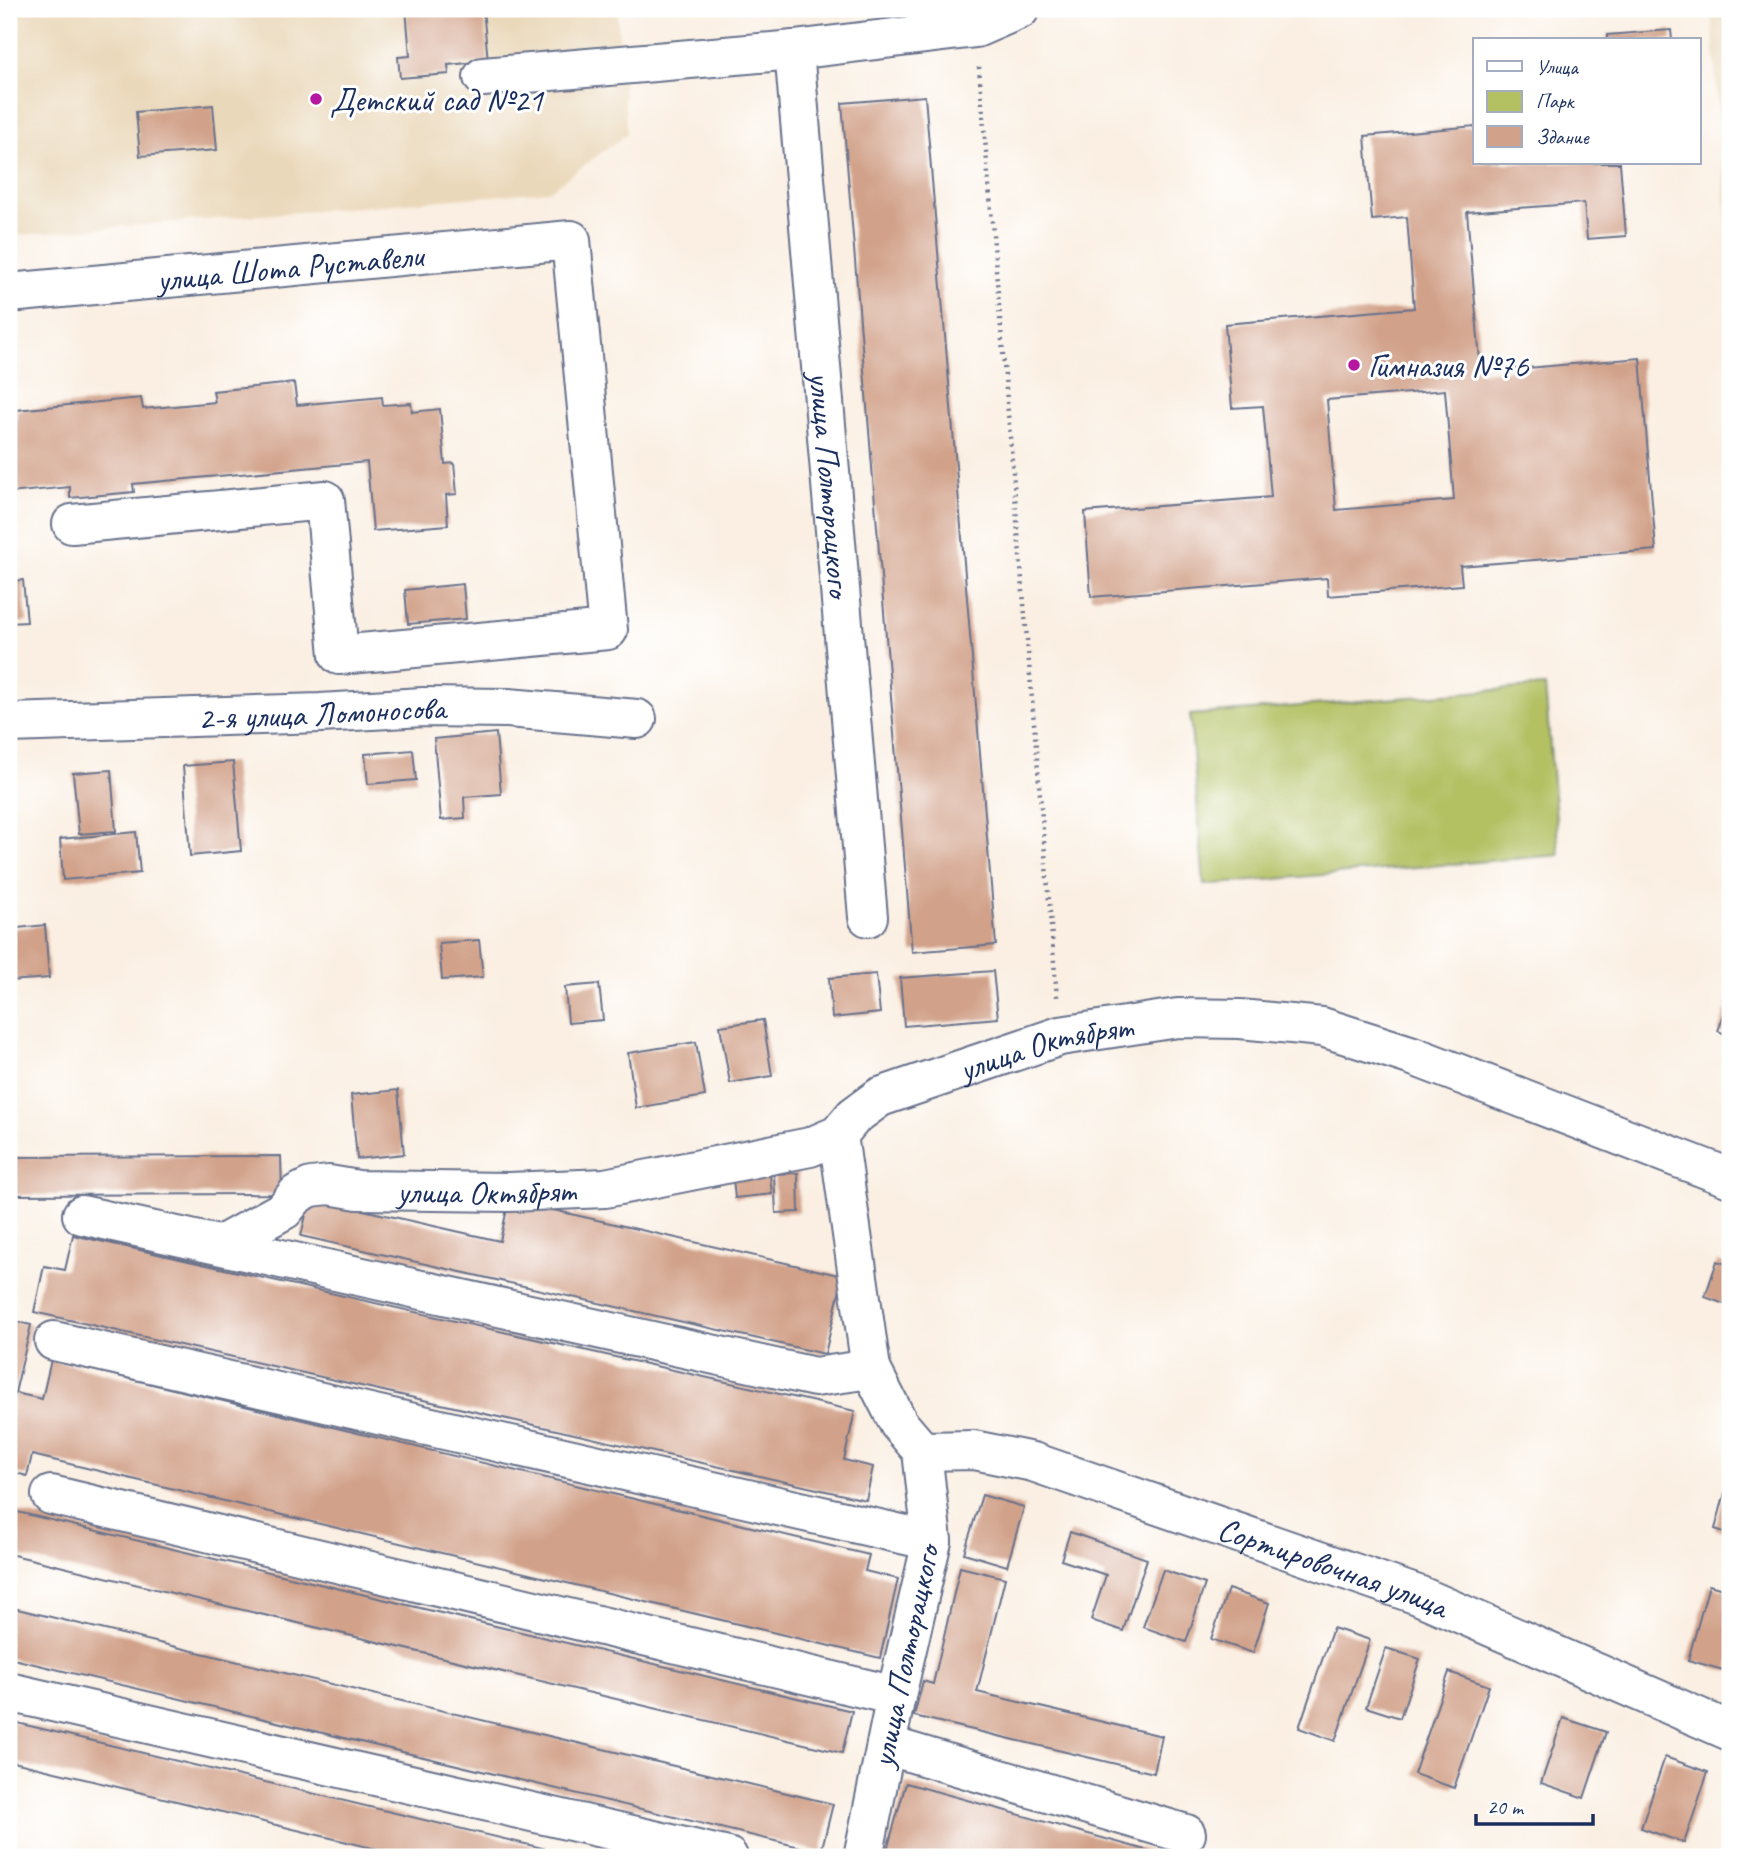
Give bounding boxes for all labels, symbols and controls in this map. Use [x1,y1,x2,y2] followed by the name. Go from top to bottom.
[1473,38,1700,164] legend
[1536,54,1579,80] text: Улица
[330,79,545,121] place label: Детский сад №21
[1536,88,1576,114] text: Парк
[308,91,324,107] marker: Детский сад №21
[1536,124,1590,150] text: Здание
[153,234,428,301] street label: улица Шота Руставели
[1368,345,1529,387] place label: Гимназия №76
[1346,357,1362,373] marker: Гимназия №76
[799,368,861,602] street label: улица Полторацкого
[197,687,448,739] street label: 2-я улица Ломоносова
[952,1005,1137,1091] street label: улица Октябрят
[395,1169,578,1214] street label: улица Октябрят
[1212,1508,1457,1628] street label: Сортировочная улица
[861,1538,950,1773] street label: улица Полторацкого
[1476,1782,1594,1826] scale bar
[1487,1794,1525,1820] text: 20 m

